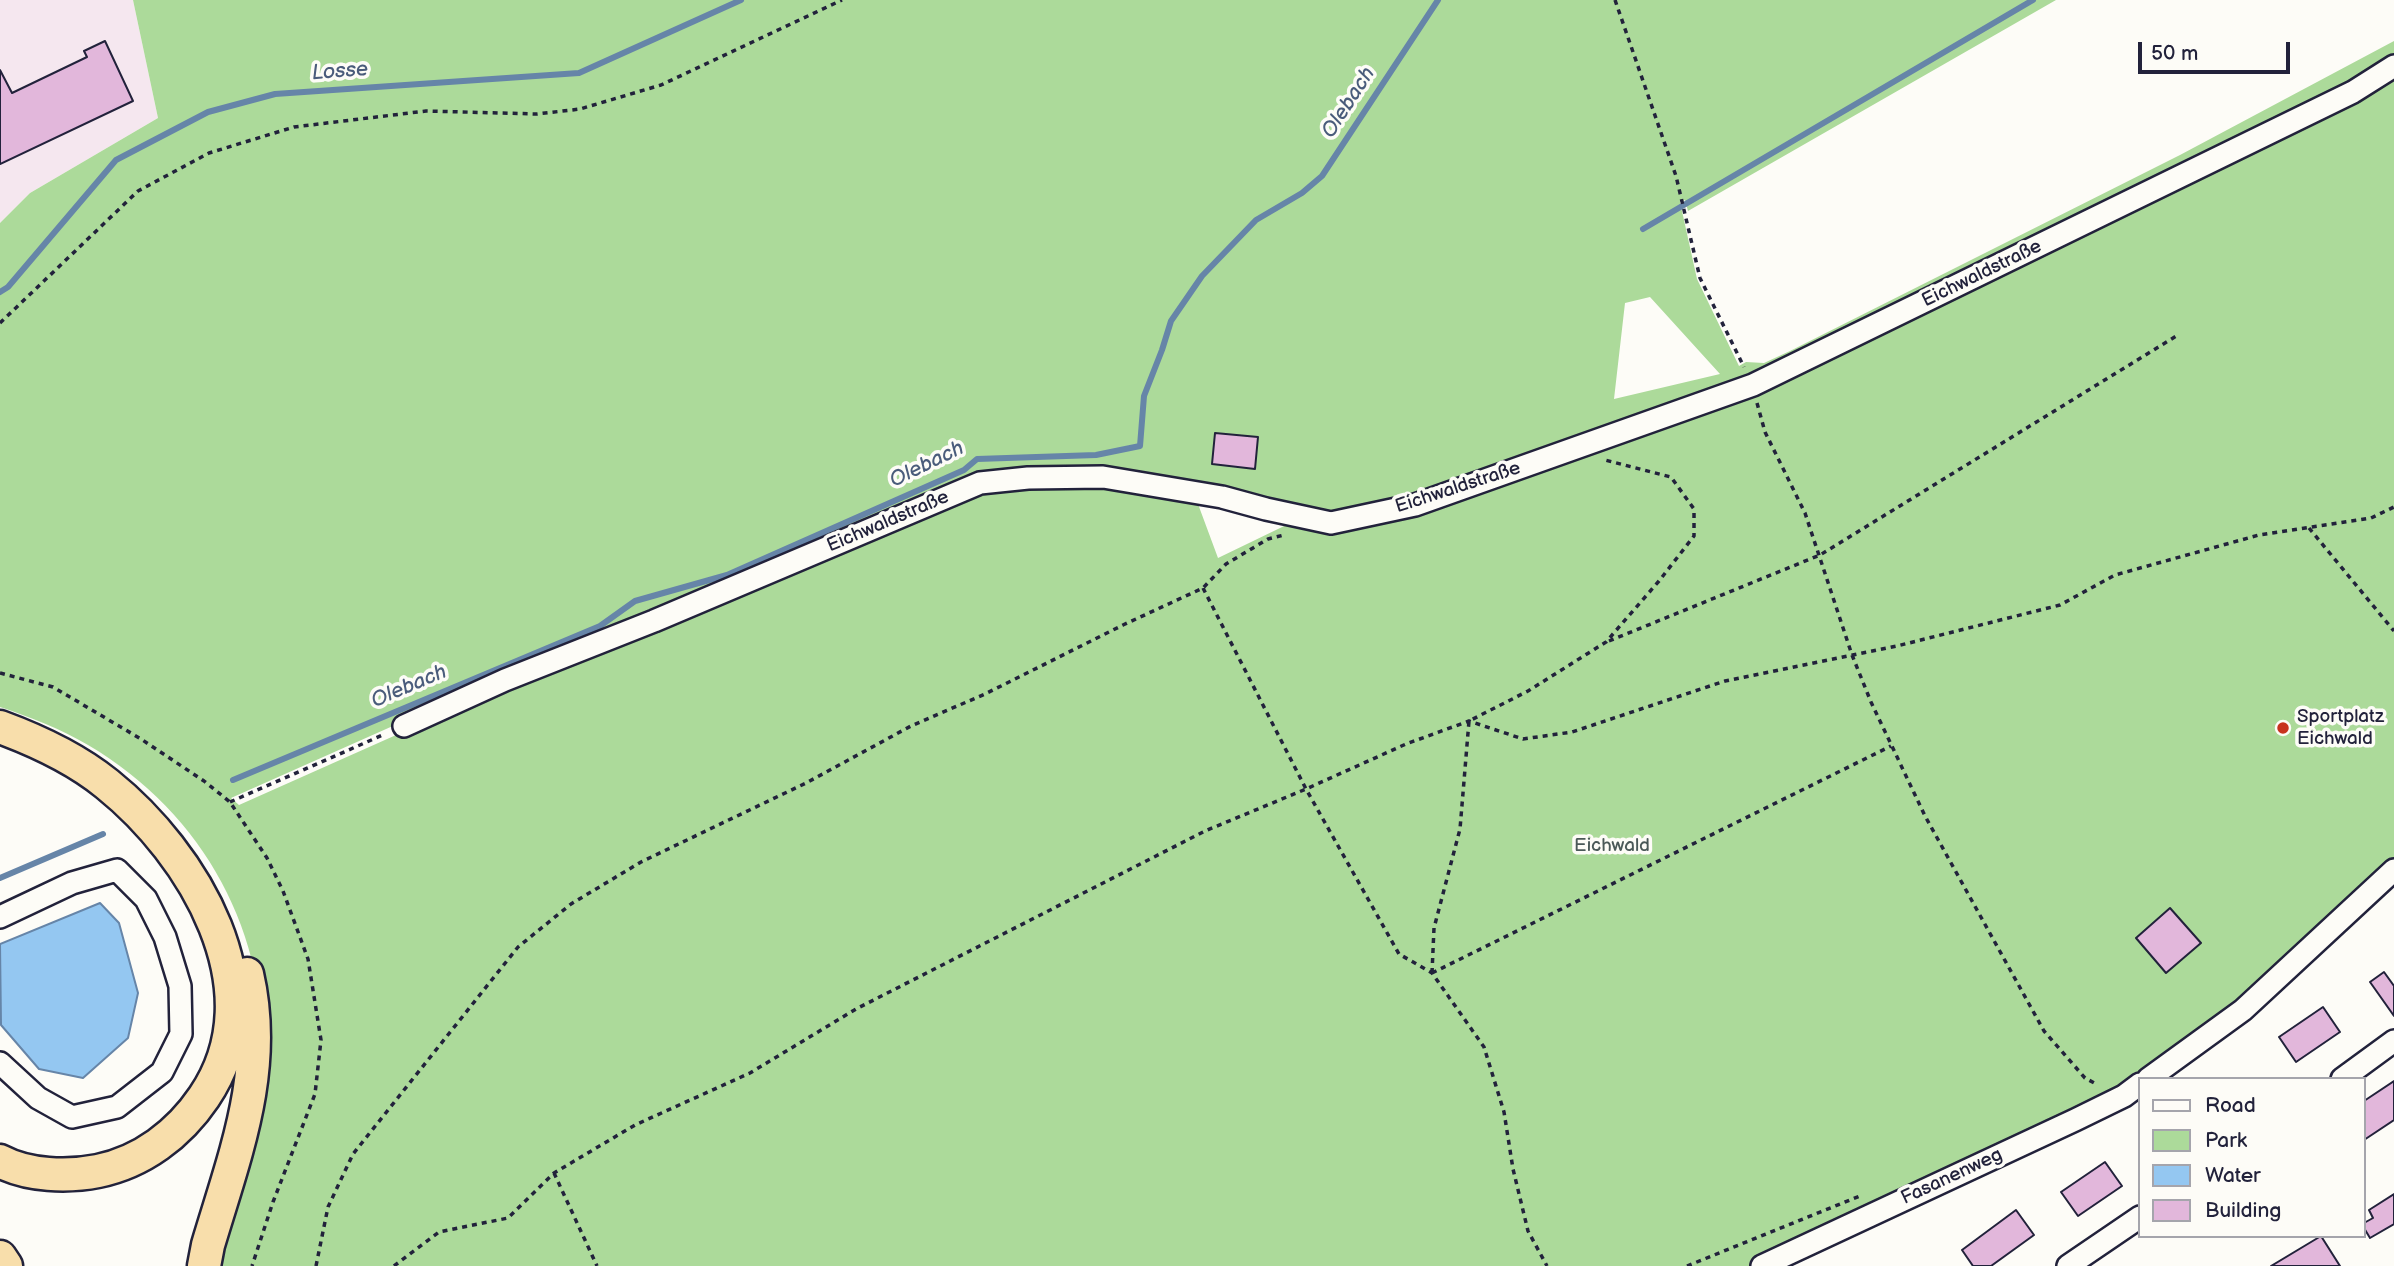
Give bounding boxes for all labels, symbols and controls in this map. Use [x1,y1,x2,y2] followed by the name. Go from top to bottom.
[2142,28,2294,72] scale bar
[2151,41,2198,66] text: 50 m
[311,57,369,87] water label: Losse
[1317,63,1381,143] water label: Olebach
[1919,235,2045,313] street label: Eichwaldstraße
[886,436,968,494] water label: Olebach
[1393,457,1523,519] street label: Eichwaldstraße
[824,486,952,558] street label: Eichwaldstraße
[367,660,451,714] water label: Olebach
[2297,706,2384,750] place label: Sportplatz Eichwald
[2275,720,2291,736] marker: Sportplatz Eichwald
[1574,835,1650,857] park label: Eichwald
[2138,1077,2366,1238] legend
[2205,1093,2256,1118] text: Road
[2205,1128,2247,1153] text: Park
[1898,1144,2006,1210] street label: Fasanenweg
[2205,1163,2261,1188] text: Water
[2205,1198,2281,1223] text: Building

